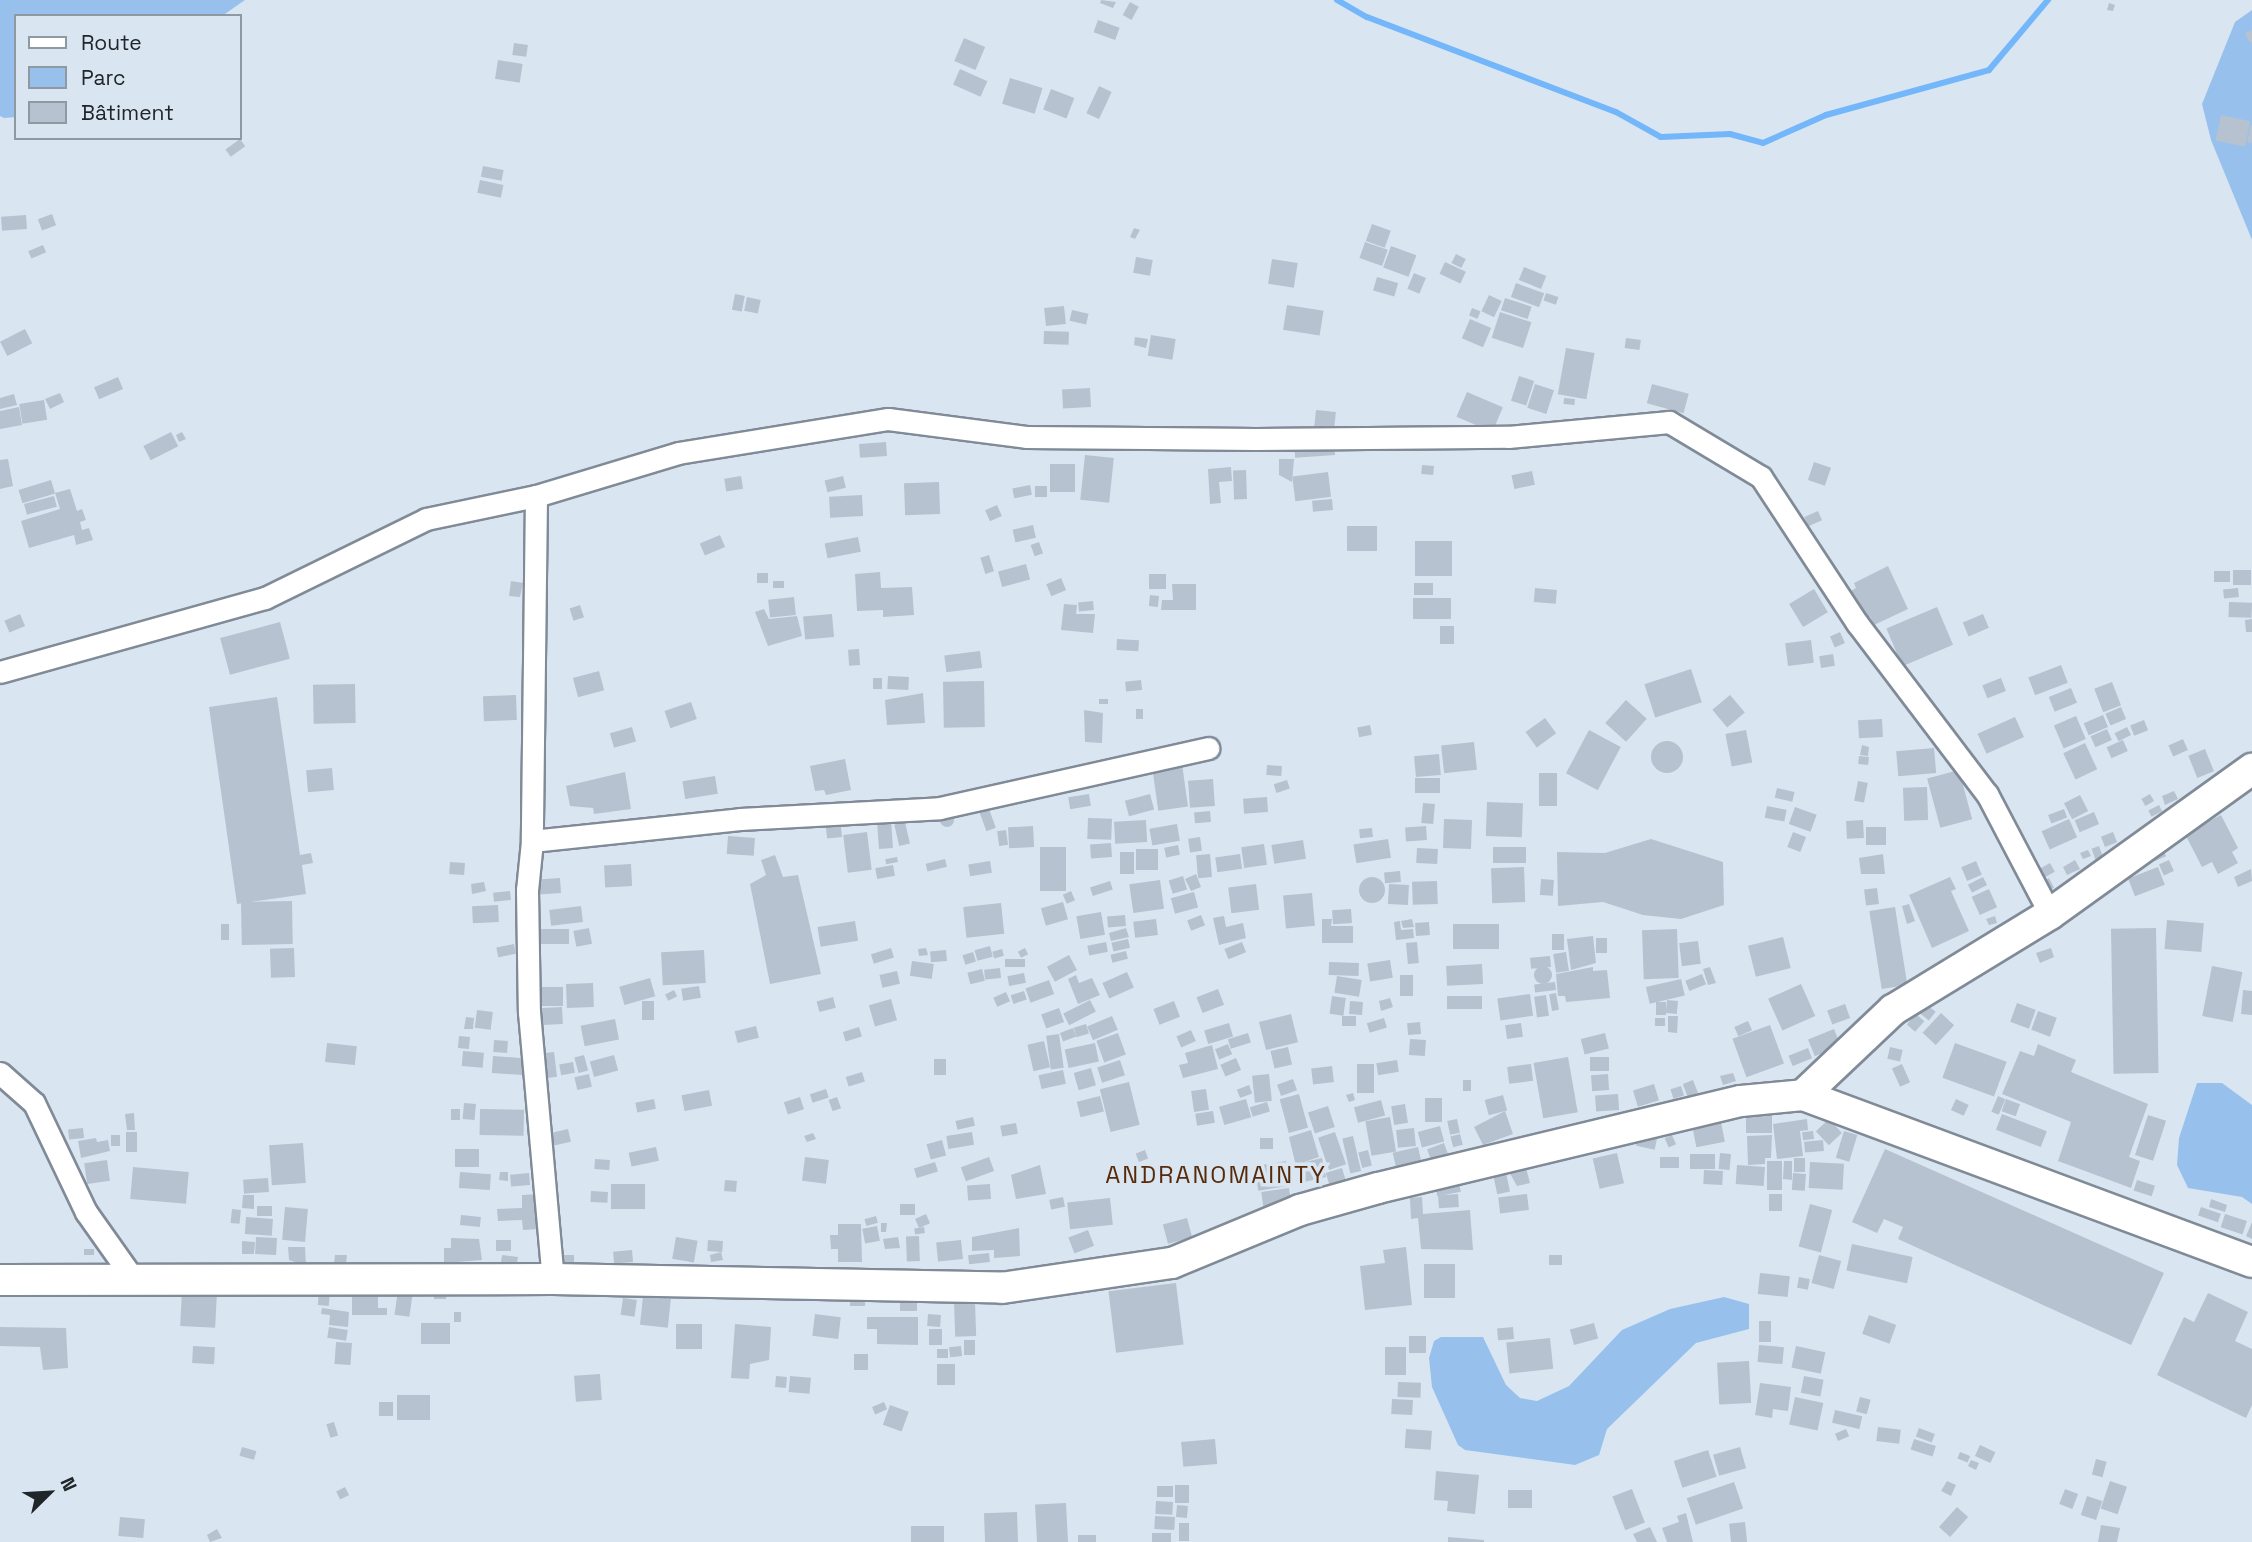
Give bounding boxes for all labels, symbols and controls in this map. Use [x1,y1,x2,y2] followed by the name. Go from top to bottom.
[14,14,242,140] legend
[81,29,142,56] text: Route
[81,64,126,91] text: Parc
[81,99,174,126] text: Bâtiment
[1107,1161,1325,1189] district label: ANDRANOMAINTY
[14,1458,84,1528] north arrow
[55,1473,83,1495] text: N

